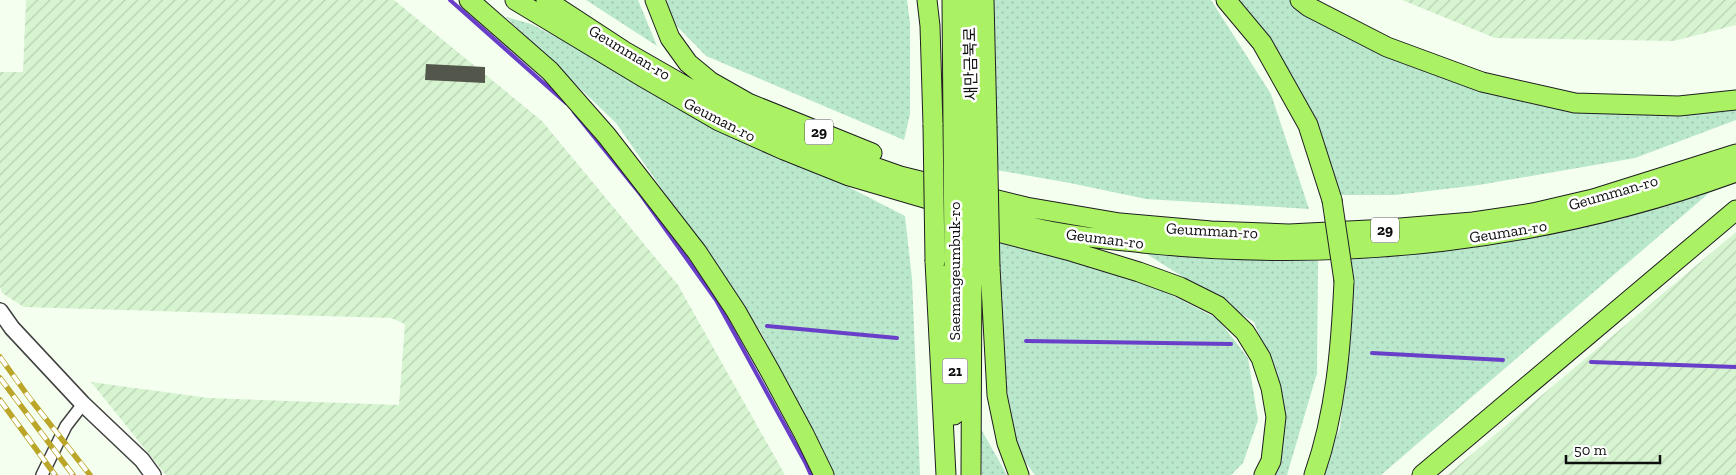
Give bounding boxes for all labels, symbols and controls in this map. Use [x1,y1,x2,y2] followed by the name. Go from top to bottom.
[585,21,674,84] street label: Geumman-ro
[960,27,981,101] street label: 새만금북로
[681,93,759,146] street label: Geuman-ro
[805,120,833,144] road number: 29
[1566,171,1660,214] street label: Geumman-ro
[945,202,964,341] street label: Saemangeumbuk-ro
[1468,216,1548,247] street label: Geuman-ro
[1371,218,1399,242] road number: 29
[1166,219,1258,242] street label: Geumman-ro
[1065,224,1145,253] street label: Geuman-ro
[942,358,968,384] road number: 21
[1566,432,1660,464] scale bar
[1574,441,1607,459] text: 50 m

